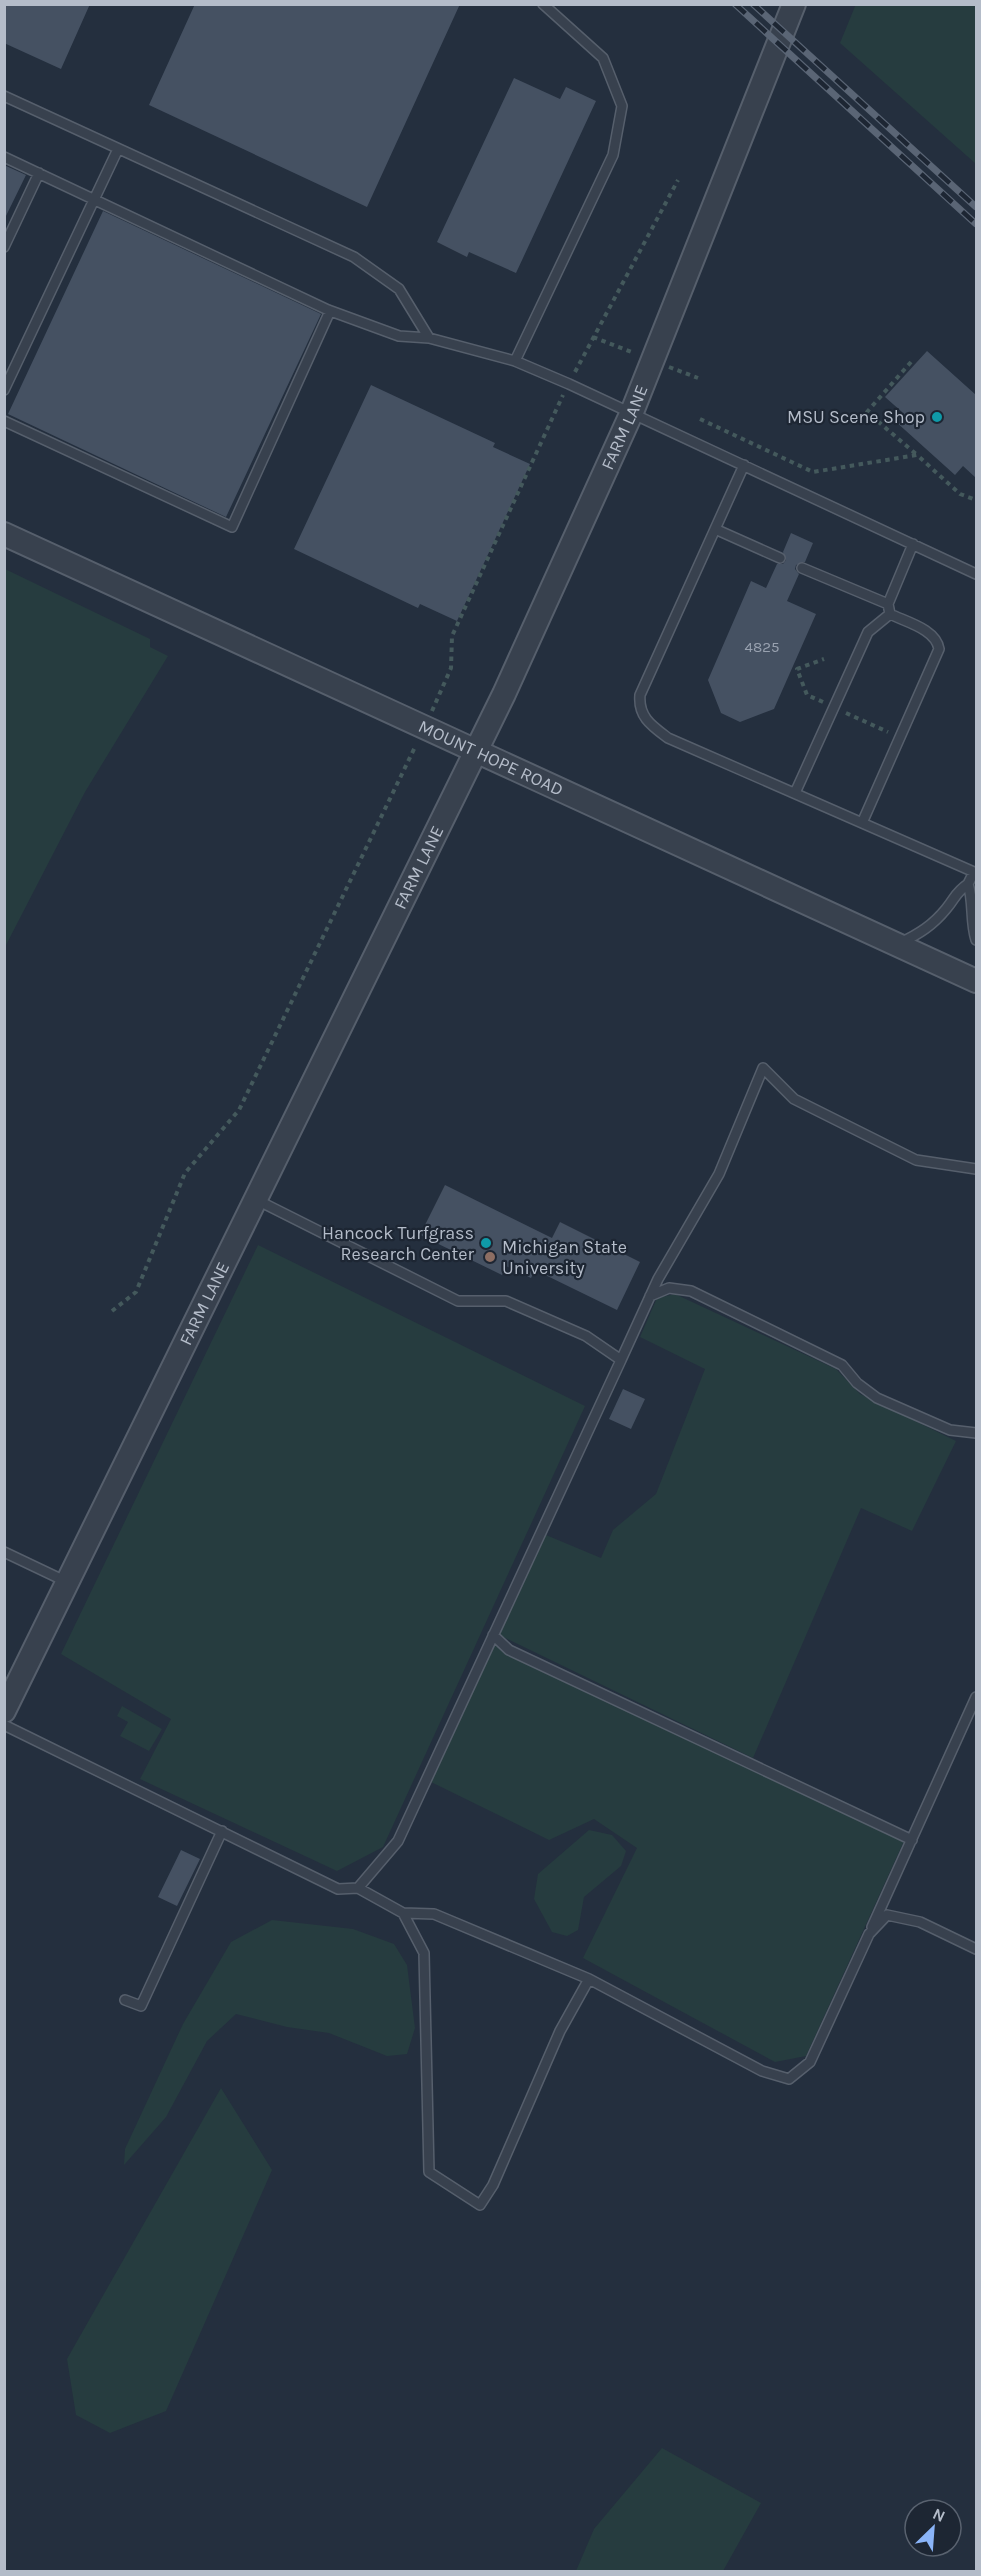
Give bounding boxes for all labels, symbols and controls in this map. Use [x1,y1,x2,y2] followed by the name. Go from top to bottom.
[596,382,653,473] street label: FARM LANE
[787,406,925,428] place label: MSU Scene Shop
[930,410,944,424] marker: MSU Scene Shop
[745,638,779,656] house number: 4825
[415,715,567,801] street label: MOUNT HOPE ROAD
[389,822,449,913] street label: FARM LANE
[322,1222,474,1265] place label: Hancock Turfgrass Research Center
[479,1236,493,1250] marker: Hancock Turfgrass Research Center
[502,1236,627,1279] place label: Michigan State University
[483,1250,497,1264] marker: Michigan State University
[174,1258,234,1349] street label: FARM LANE
[903,2498,963,2558] north arrow
[930,2504,948,2526] text: N

